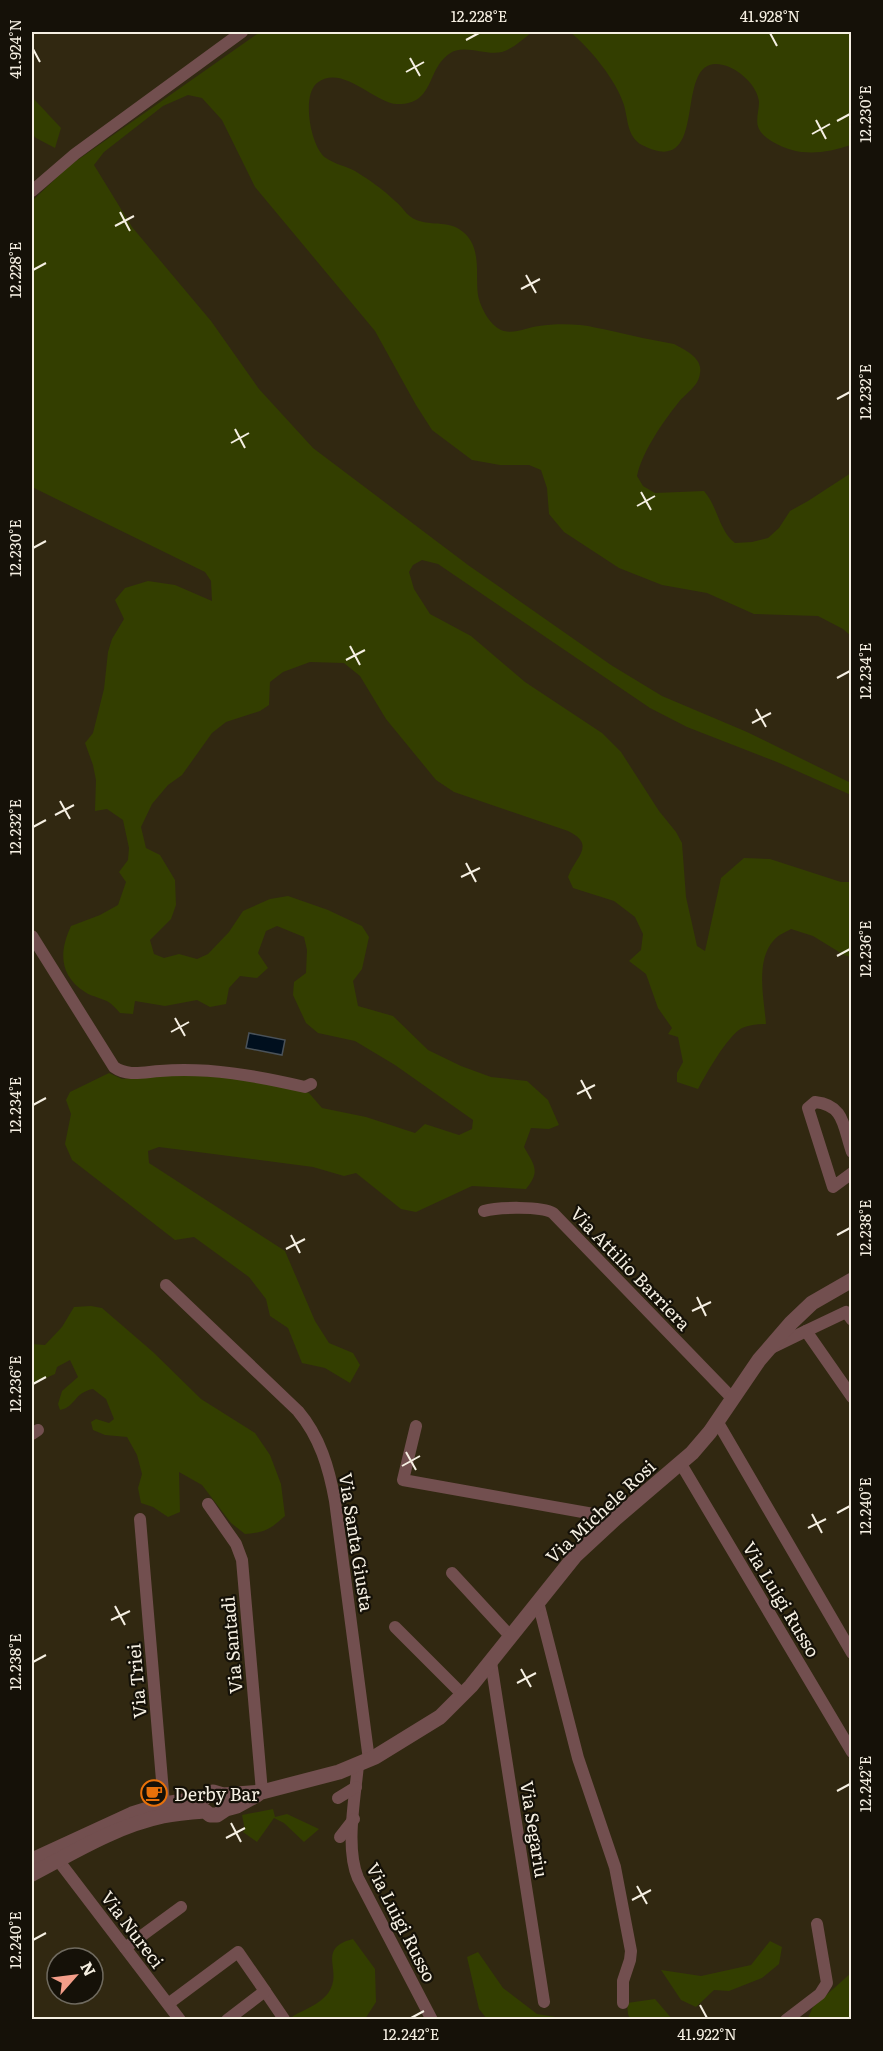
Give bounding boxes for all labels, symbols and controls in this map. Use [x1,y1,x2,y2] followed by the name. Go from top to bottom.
[451,4,507,27] text: 12.228°E
[740,4,800,27] text: 41.928°N
[3,19,26,79] text: 41.924°N
[853,85,876,143] text: 12.230°E
[3,242,26,298] text: 12.228°E
[853,364,876,420] text: 12.232°E
[3,519,26,577] text: 12.230°E
[853,643,876,699] text: 12.234°E
[3,799,26,855] text: 12.232°E
[853,921,876,978] text: 12.236°E
[3,1077,26,1133] text: 12.234°E
[853,1199,876,1257] text: 12.238°E
[565,1200,698,1336] street label: Via Attilio Barriera
[3,1356,26,1413] text: 12.236°E
[539,1453,661,1569] street label: Via Michele Rosi
[333,1471,381,1613] street label: Via Santa Giusta
[853,1477,876,1535] text: 12.240°E
[737,1536,827,1662] street label: Via Luigi Russo
[213,1595,249,1695] street label: Via Santadi
[3,1633,26,1691] text: 12.238°E
[119,1642,153,1720] street label: Via Triei
[853,1756,876,1812] text: 12.242°E
[139,1778,169,1808] cafe icon: Derby Bar
[514,1779,556,1879] street label: Via Segariu
[174,1780,260,1807] place label: Derby Bar
[360,1858,444,1986] street label: Via Luigi Russo
[95,1885,171,1973] street label: Via Nureci
[3,1911,26,1969] text: 12.240°E
[45,1946,105,2006] north arrow
[75,1957,103,1980] text: N
[383,2022,439,2045] text: 12.242°E
[677,2022,737,2045] text: 41.922°N

